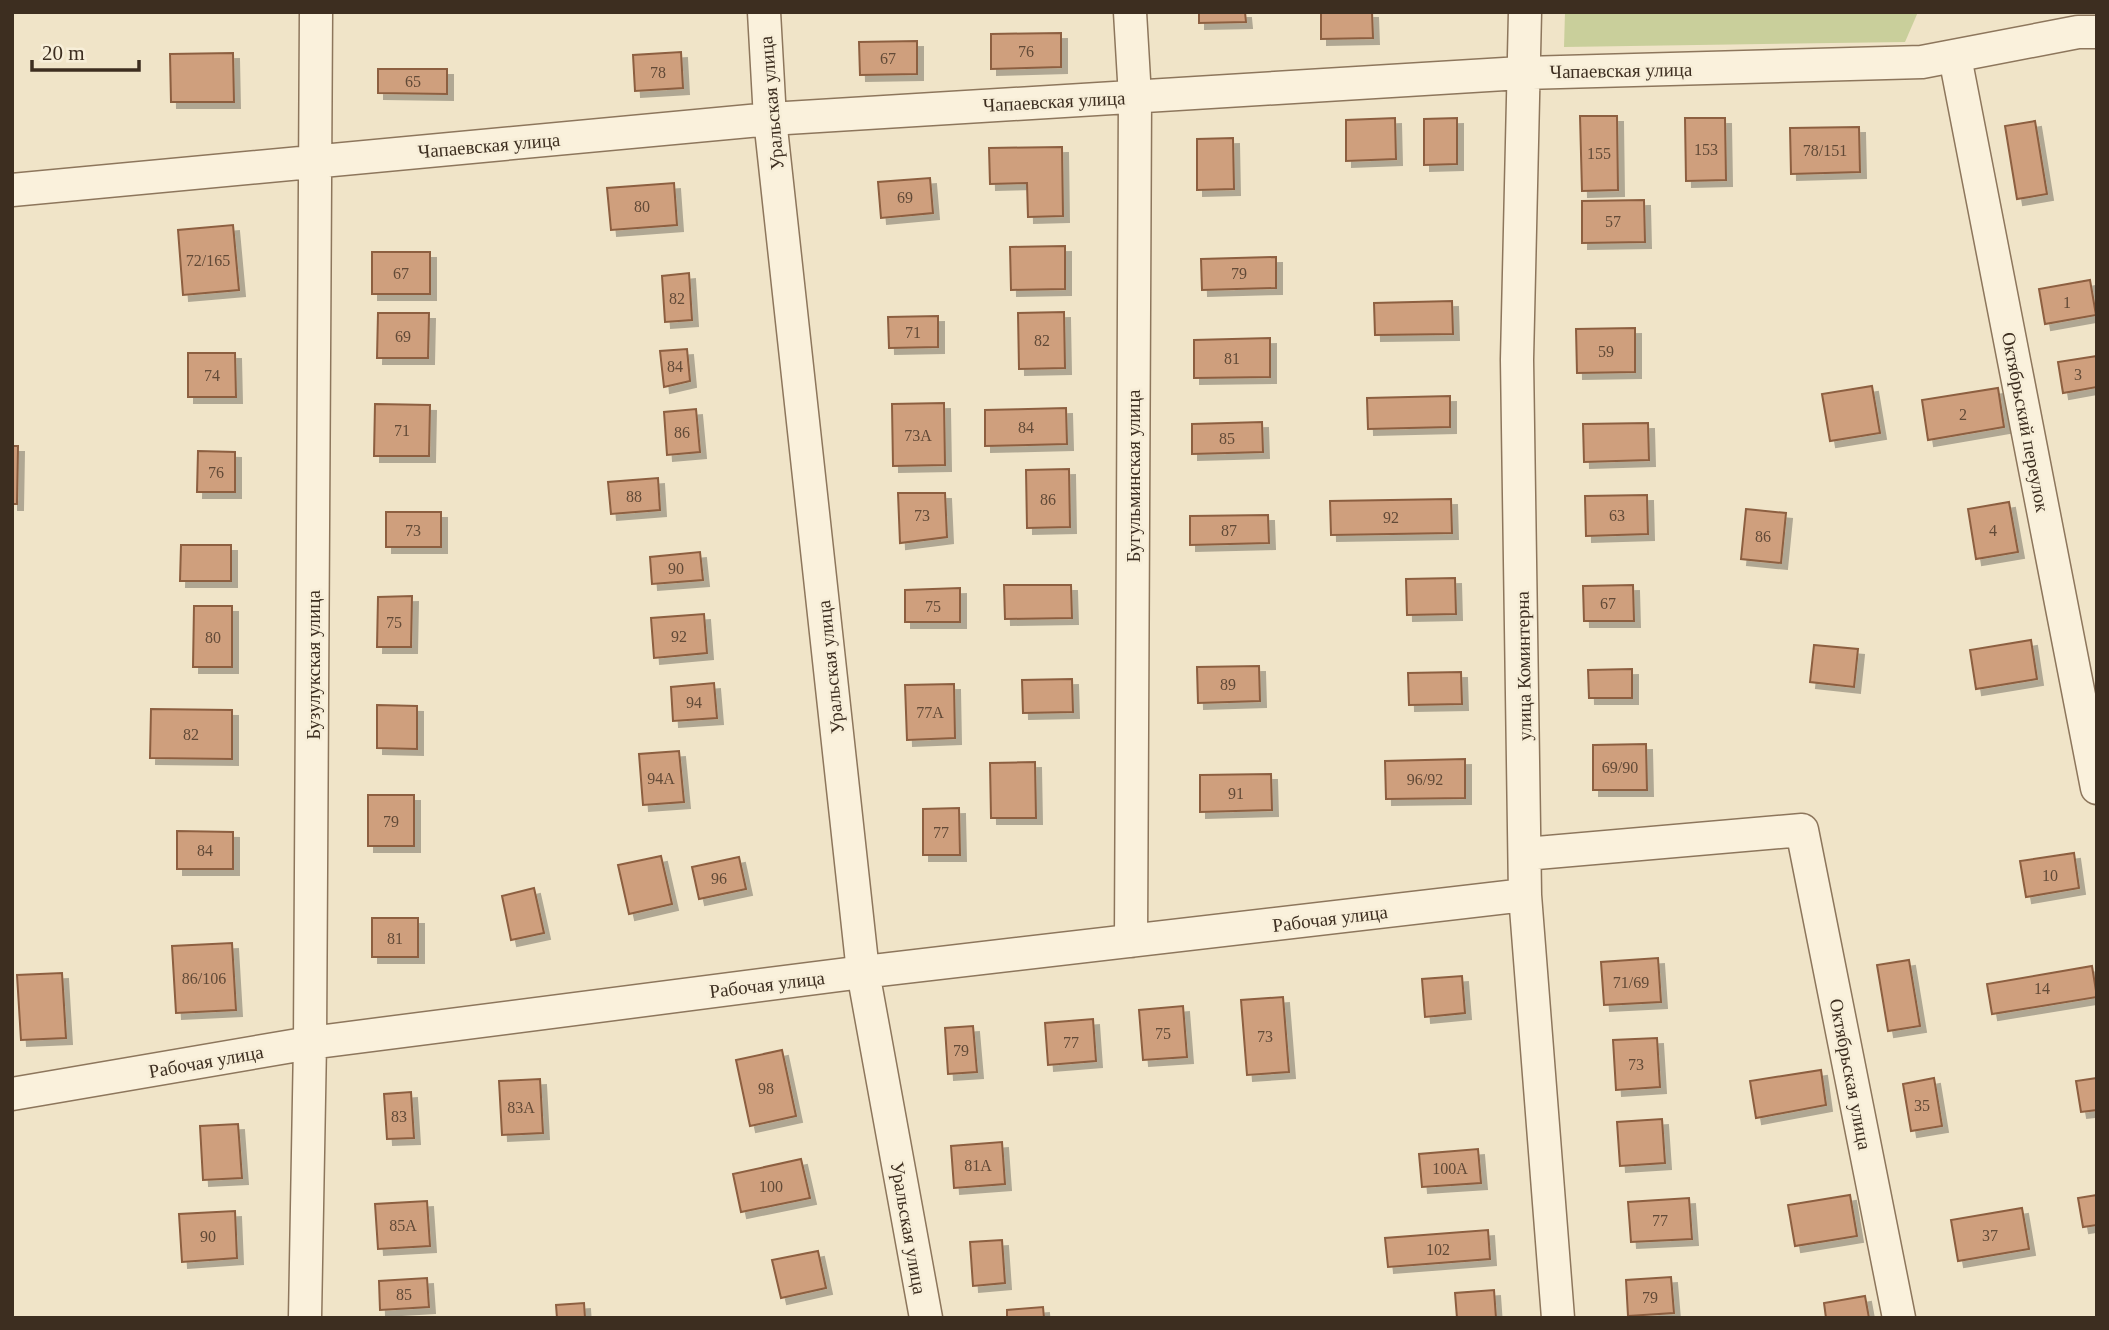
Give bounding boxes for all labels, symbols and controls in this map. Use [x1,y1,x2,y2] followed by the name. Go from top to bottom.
[32,28,138,72] scale bar
[755,35,788,171] street label: Уральская улица
[42,41,85,65] text: 20 m
[1018,43,1034,60] house number: 76
[880,50,896,67] house number: 67
[1550,59,1693,82] street label: Чапаевская улица
[650,64,666,81] house number: 78
[405,73,421,90] house number: 65
[982,87,1126,116] street label: Чапаевская улица
[417,129,562,162] street label: Чапаевская улица
[1694,141,1718,158] house number: 153
[1803,142,1847,159] house number: 78/151
[1587,145,1611,162] house number: 155
[897,189,913,206] house number: 69
[634,198,650,215] house number: 80
[1605,213,1621,230] house number: 57
[186,252,230,269] house number: 72/165
[393,265,409,282] house number: 67
[1231,265,1247,282] house number: 79
[669,290,685,307] house number: 82
[2063,294,2071,311] house number: 1
[905,324,921,341] house number: 71
[395,328,411,345] house number: 69
[1998,330,2053,515] street label: Октябрьский переулок
[1034,332,1050,349] house number: 82
[1598,343,1614,360] house number: 59
[1224,350,1240,367] house number: 81
[667,358,683,375] house number: 84
[2074,366,2082,383] house number: 3
[204,367,220,384] house number: 74
[1123,389,1144,563] street label: Бугульминская улица
[1959,406,1967,423] house number: 2
[1018,419,1034,436] house number: 84
[394,422,410,439] house number: 71
[674,424,690,441] house number: 86
[904,427,932,444] house number: 73А
[1219,430,1235,447] house number: 85
[208,464,224,481] house number: 76
[626,488,642,505] house number: 88
[1040,491,1056,508] house number: 86
[914,507,930,524] house number: 73
[1609,507,1625,524] house number: 63
[1383,509,1399,526] house number: 92
[405,522,421,539] house number: 73
[1221,522,1237,539] house number: 87
[1989,522,1997,539] house number: 4
[1755,528,1771,545] house number: 86
[668,560,684,577] house number: 90
[303,590,324,740] street label: Бузулукская улица
[1512,590,1535,741] street label: улица Коминтерна
[1600,595,1616,612] house number: 67
[925,598,941,615] house number: 75
[813,599,848,735] street label: Уральская улица
[386,614,402,631] house number: 75
[671,628,687,645] house number: 92
[205,629,221,646] house number: 80
[1220,676,1236,693] house number: 89
[686,694,702,711] house number: 94
[916,704,944,721] house number: 77А
[183,726,199,743] house number: 82
[1602,759,1638,776] house number: 69/90
[647,770,675,787] house number: 94А
[1407,771,1443,788] house number: 96/92
[1228,785,1244,802] house number: 91
[383,813,399,830] house number: 79
[933,824,949,841] house number: 77
[197,842,213,859] house number: 84
[2042,867,2058,884] house number: 10
[711,870,727,887] house number: 96
[1271,901,1390,936] street label: Рабочая улица
[387,930,403,947] house number: 81
[708,967,827,1002] street label: Рабочая улица
[182,970,226,987] house number: 86/106
[1613,974,1649,991] house number: 71/69
[2034,980,2050,997] house number: 14
[1826,997,1876,1152] street label: Октябрьская улица
[1155,1025,1171,1042] house number: 75
[1257,1028,1273,1045] house number: 73
[1063,1034,1079,1051] house number: 77
[147,1041,266,1082] street label: Рабочая улица
[953,1042,969,1059] house number: 79
[1628,1056,1644,1073] house number: 73
[758,1080,774,1097] house number: 98
[1914,1097,1930,1114] house number: 35
[507,1099,535,1116] house number: 83А
[391,1108,407,1125] house number: 83
[964,1157,992,1174] house number: 81А
[887,1160,931,1297] street label: Уральская улица
[1432,1160,1468,1177] house number: 100А
[759,1178,783,1195] house number: 100
[1652,1212,1668,1229] house number: 77
[389,1217,417,1234] house number: 85А
[1982,1227,1998,1244] house number: 37
[200,1228,216,1245] house number: 90
[1426,1241,1450,1258] house number: 102
[396,1286,412,1303] house number: 85
[1642,1289,1658,1306] house number: 79

